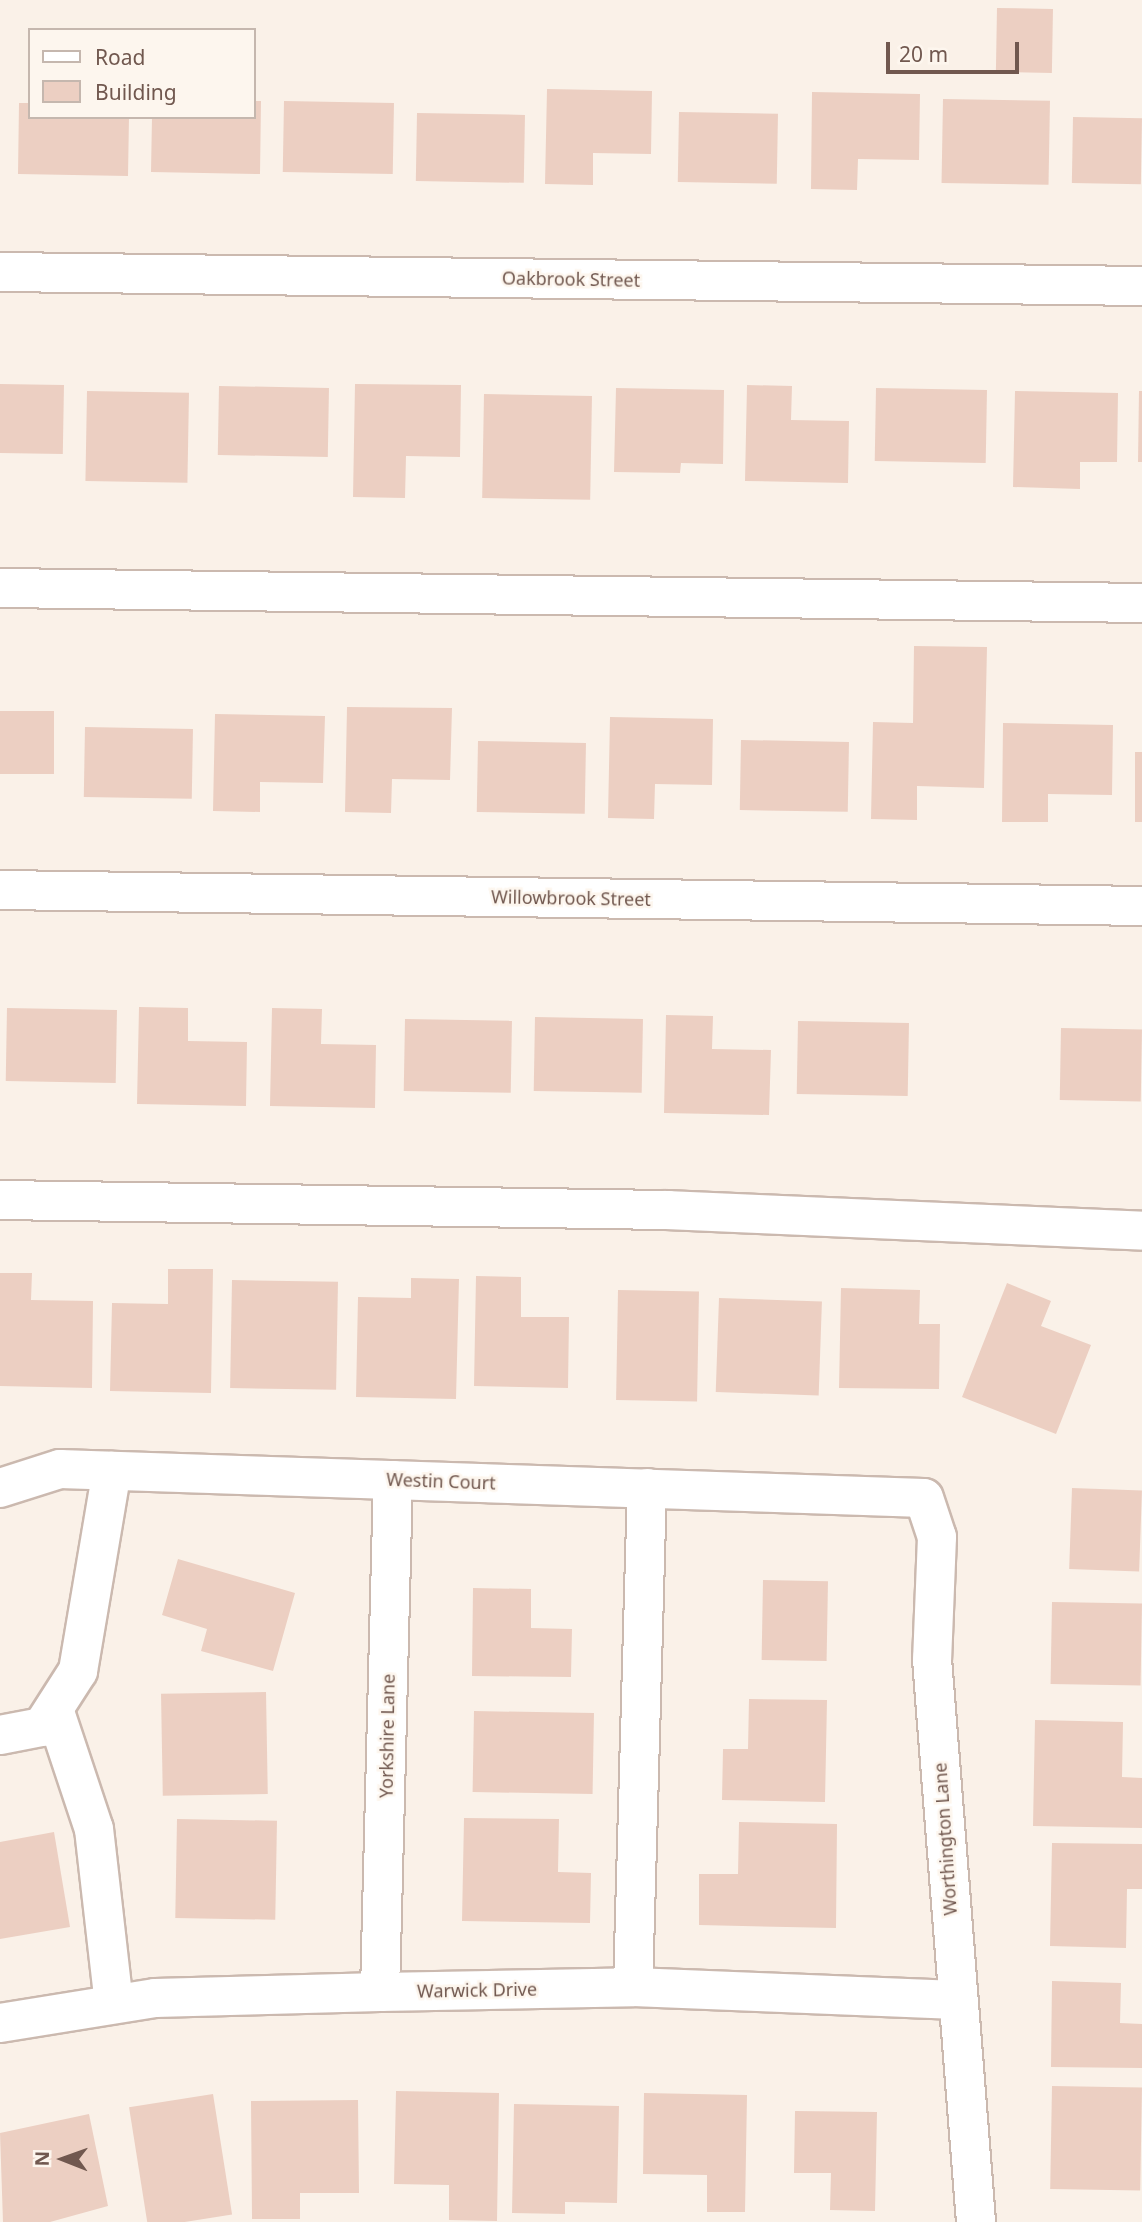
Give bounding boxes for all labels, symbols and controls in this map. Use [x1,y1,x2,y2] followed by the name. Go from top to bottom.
[28,28,256,119] legend
[890,28,1023,72] scale bar
[899,40,948,68] text: 20 m
[95,43,145,71] text: Road
[95,78,177,106] text: Building
[502,267,640,291] street label: Oakbrook Street
[491,886,651,910] street label: Willowbrook Street
[386,1468,496,1494] street label: Westin Court
[375,1674,399,1798] street label: Yorkshire Lane
[929,1762,961,1916] street label: Worthington Lane
[417,1978,537,2002] street label: Warwick Drive
[28,2124,98,2194] north arrow
[29,2151,55,2167] text: N

